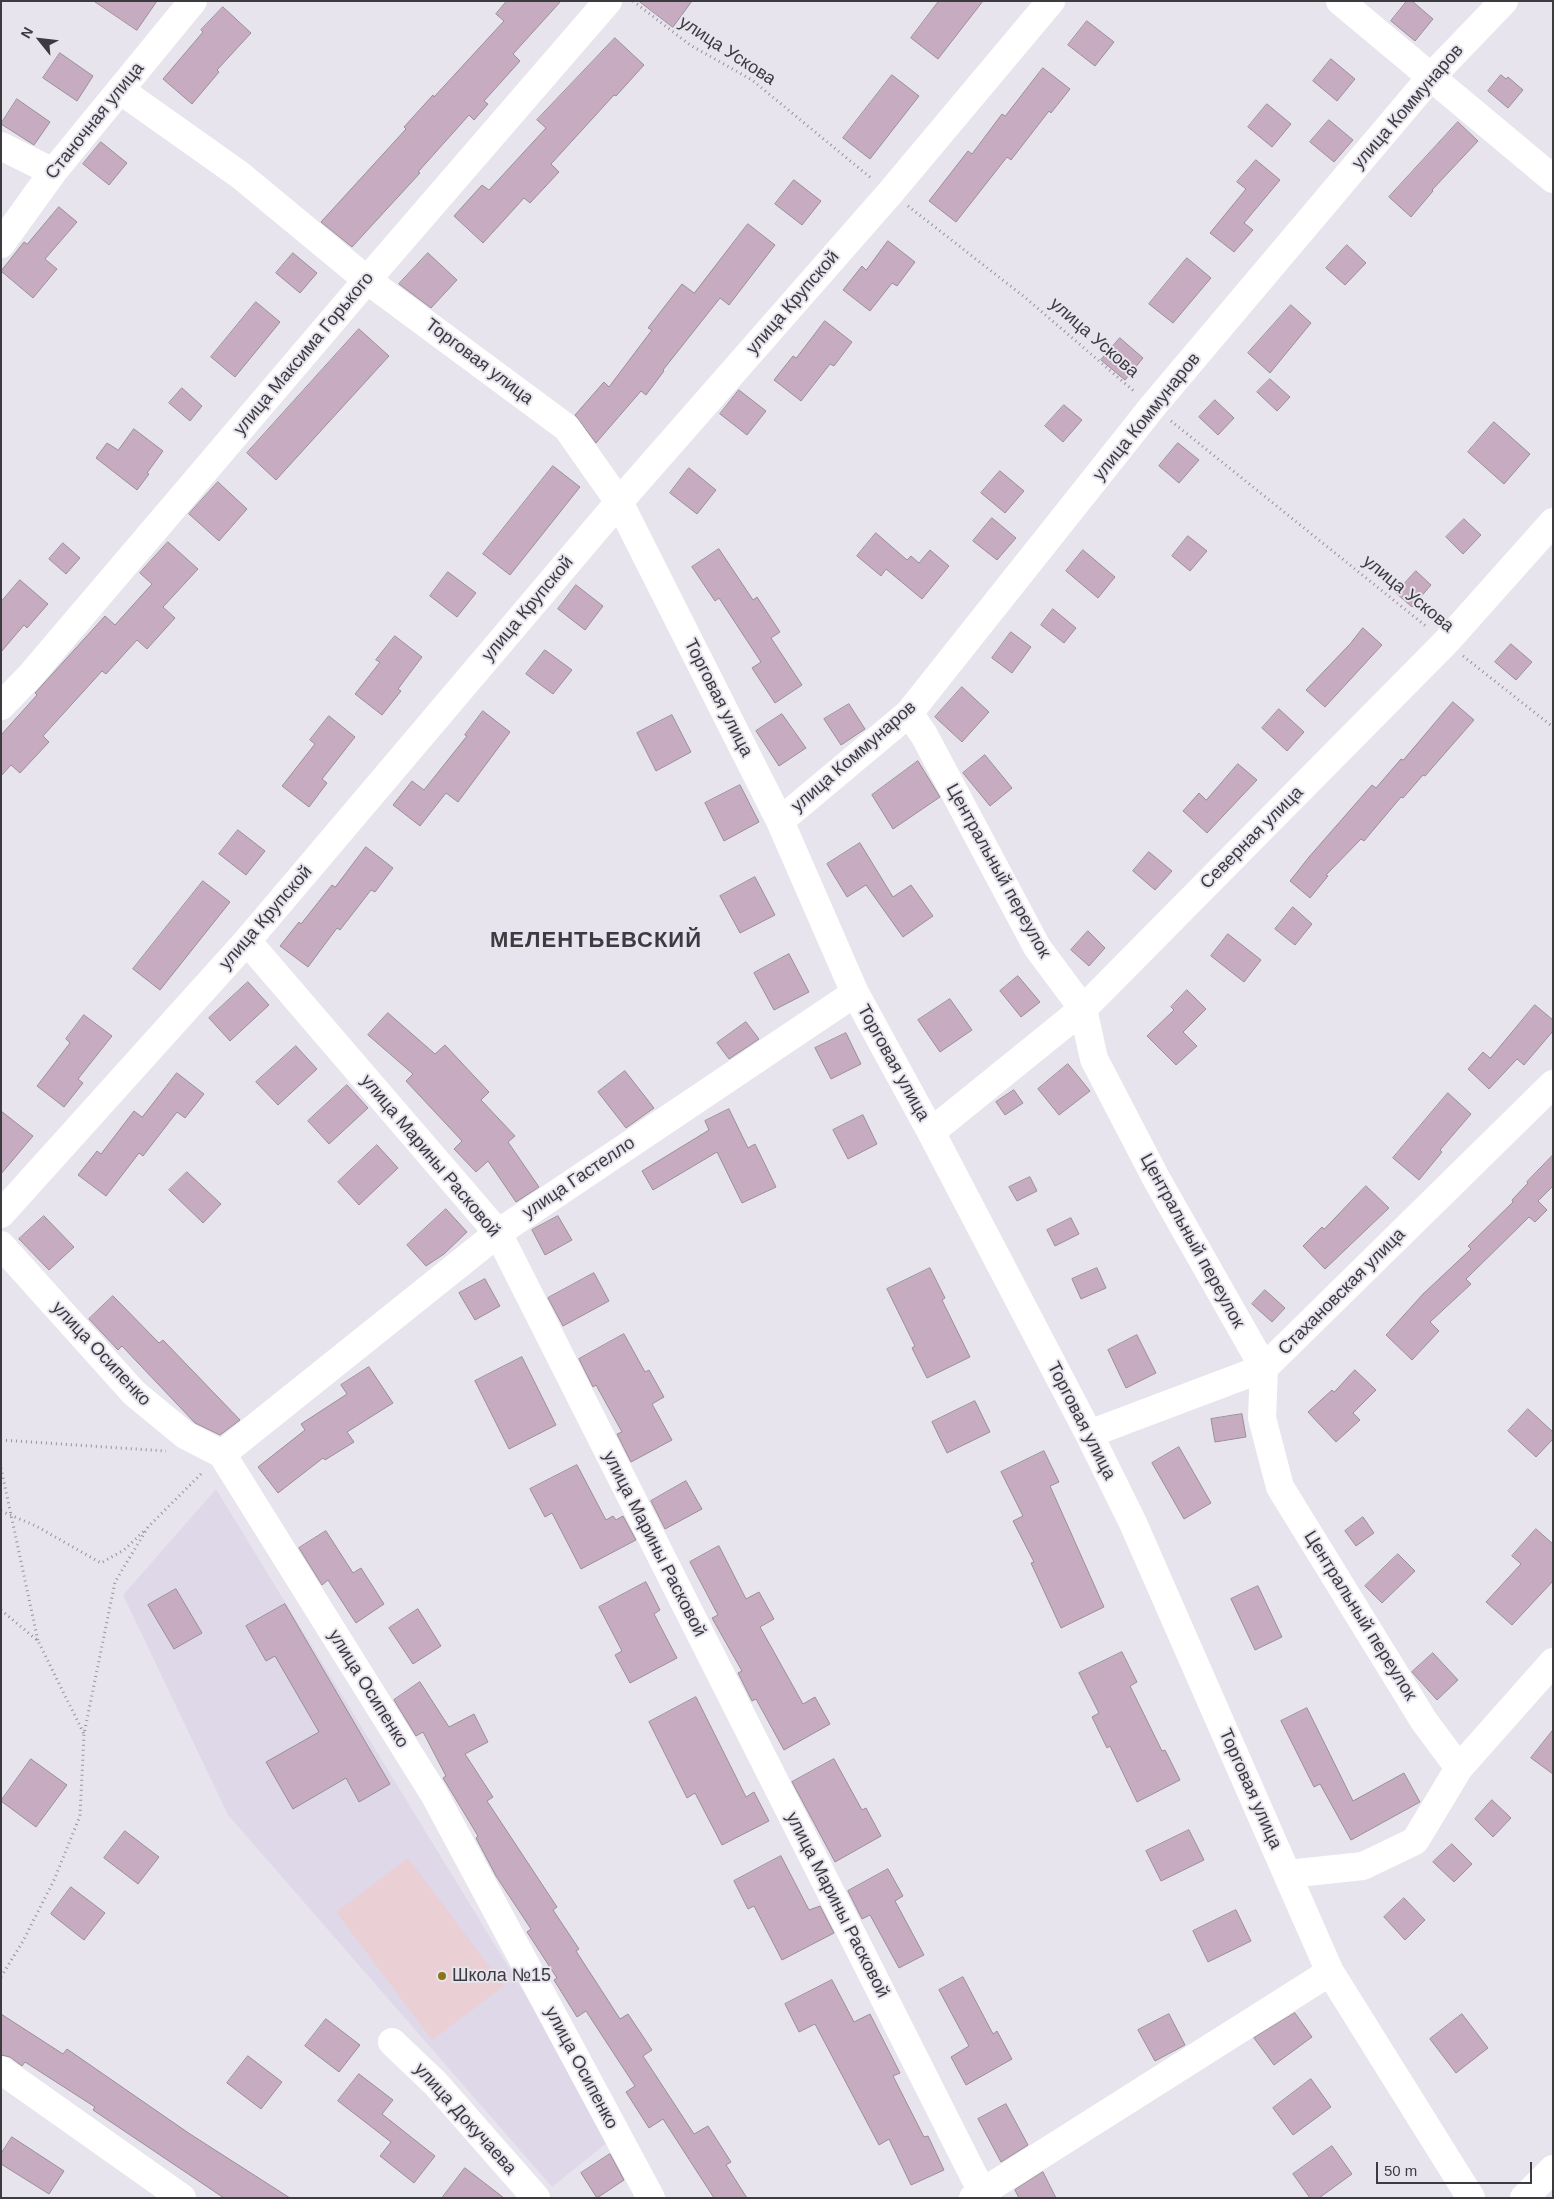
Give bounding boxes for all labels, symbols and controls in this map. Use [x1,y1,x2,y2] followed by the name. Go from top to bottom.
[674,12,780,90] street label: улица Ускова
[15,15,65,65] north arrow
[17,24,36,41] text: N
[1348,40,1468,174] street label: улица Коммунаров
[41,58,149,184] street label: Станочная улица
[742,247,844,359] street label: улица Крупской
[229,268,379,440] street label: улица Максима Горького
[1045,293,1143,383] street label: улица Ускова
[421,314,537,410] street label: Торговая улица
[1089,349,1205,485] street label: улица Коммунаров
[1358,551,1458,637] street label: улица Ускова
[478,552,578,666] street label: улица Крупской
[679,635,757,761] street label: Торговая улица
[787,697,921,817] street label: улица Коммунаров
[941,780,1055,962] street label: Центральный переулок
[1196,782,1308,894] street label: Северная улица
[215,862,317,974] street label: улица Крупской
[488,928,704,954] district label: МЕЛЕНТЬЕВСКИЙ
[852,1001,934,1125] street label: Торговая улица
[356,1070,504,1242] street label: улица Марины Расковой
[519,1132,639,1224] street label: улица Гастелло
[1135,1150,1249,1332] street label: Центральный переулок
[1274,1224,1410,1360] street label: Стахановская улица
[47,1297,155,1411] street label: улица Осипенко
[1042,1358,1120,1484] street label: Торговая улица
[598,1448,710,1640] street label: улица Марины Расковой
[1299,1527,1421,1705] street label: Центральный переулок
[323,1626,413,1752] street label: улица Осипенко
[1214,1726,1286,1852] street label: Торговая улица
[781,1809,893,2001] street label: улица Марины Расковой
[452,1965,551,1987] place label: Школа №15
[436,1970,448,1982] marker: Школа №15
[540,2003,622,2133] street label: улица Осипенко
[409,2059,521,2179] street label: улица Докучаева
[1379,2152,1535,2184] scale bar
[1384,2162,1417,2179] text: 50 m

